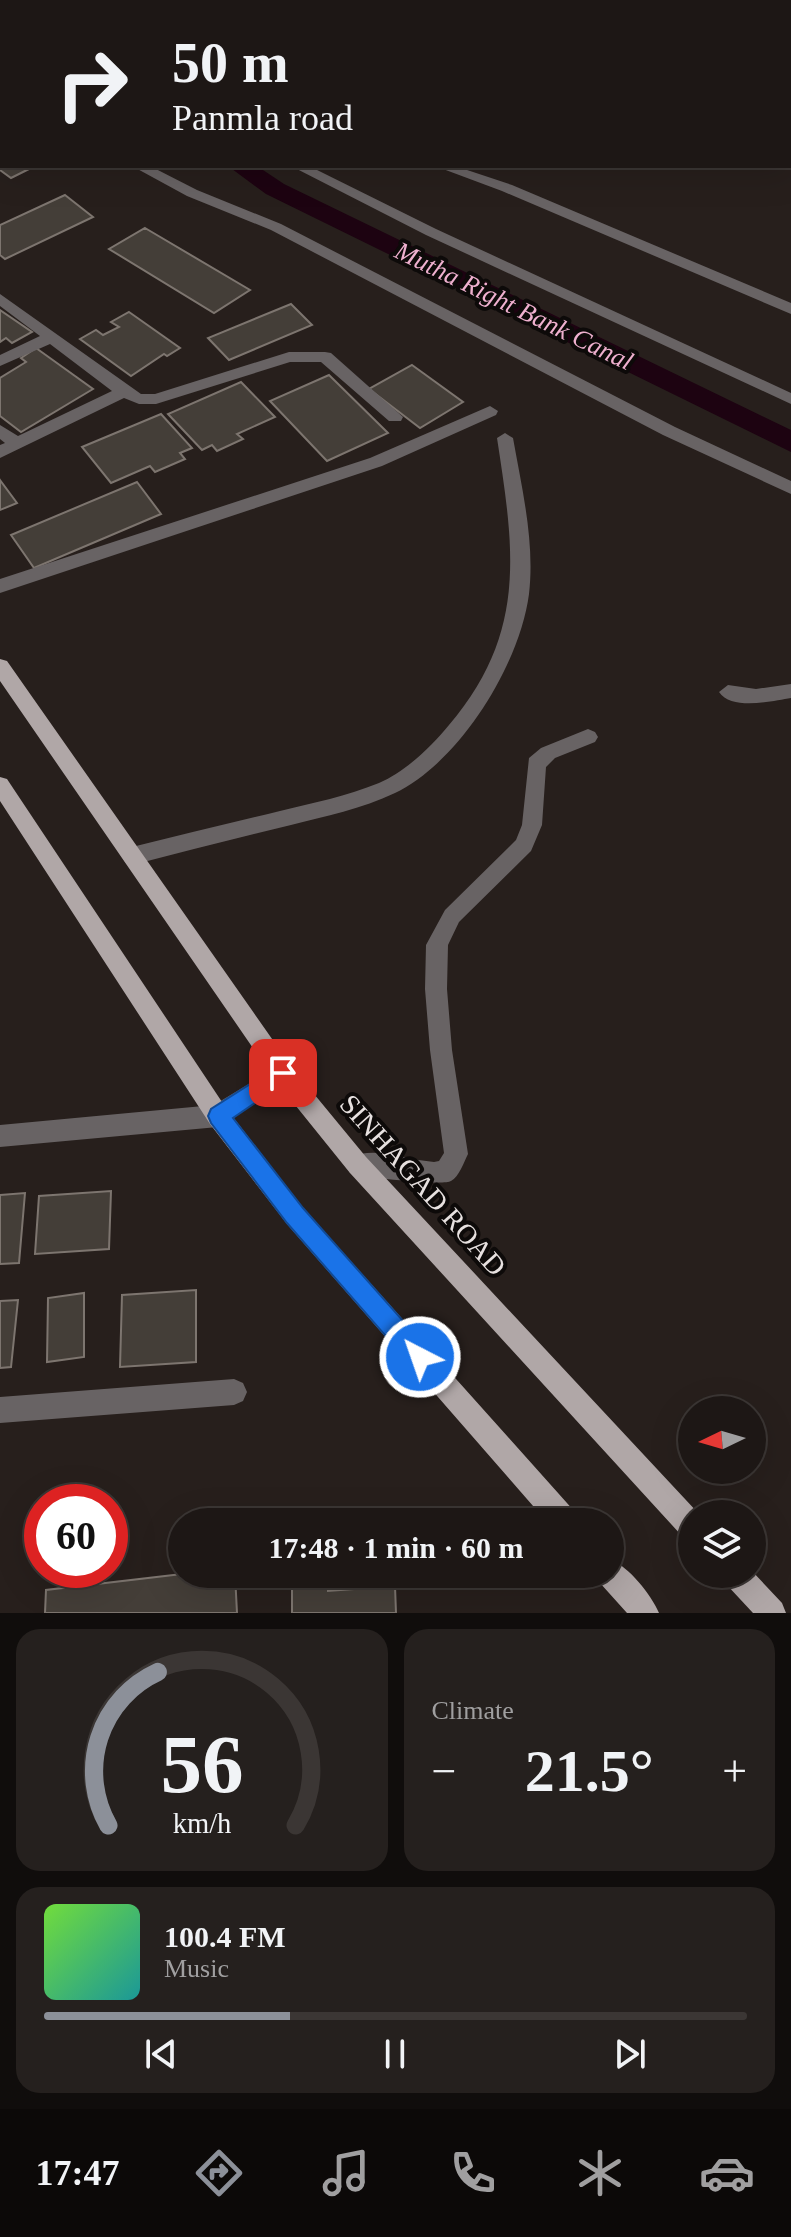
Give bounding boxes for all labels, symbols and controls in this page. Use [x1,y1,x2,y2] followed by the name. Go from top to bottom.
[40,32,144,136] icon: right
[172,32,289,94] text: 50 m
[172,98,353,138] text: Panmla road
[390,235,638,376] water label: Mutha Right Bank Canal
[249,1039,317,1107] pin
[261,1051,305,1095] icon: arrive
[334,1088,512,1282] street label: SINHAGAD ROAD
[378,1315,462,1399] position arrow
[678,1396,766,1484] north arrow
[678,1396,766,1588] map controls
[24,1484,128,1588] speed limit sign: 60
[678,1500,766,1588] button: layers
[269,1531,524,1564] text: 17:48 · 1 min · 60 m
[432,1696,514,1725] text: Climate
[160,1718,243,1810] text: 56
[525,1738,654,1804] text: 21.5°
[432,1747,456,1796] text: −
[722,1747,747,1796] text: +
[172,1808,231,1839] text: km/h
[164,1920,286,1953] text: 100.4 FM
[164,1954,229,1983] text: Music
[139,2032,183,2076] icon: previous
[373,2032,417,2076] icon: pause
[608,2032,652,2076] icon: next
[191,2145,247,2201] icon: directions
[318,2145,374,2201] icon: music
[445,2145,501,2201] icon: phone
[572,2145,628,2201] icon: climate
[699,2145,755,2201] icon: car
[36,2153,120,2193] text: 17:47

